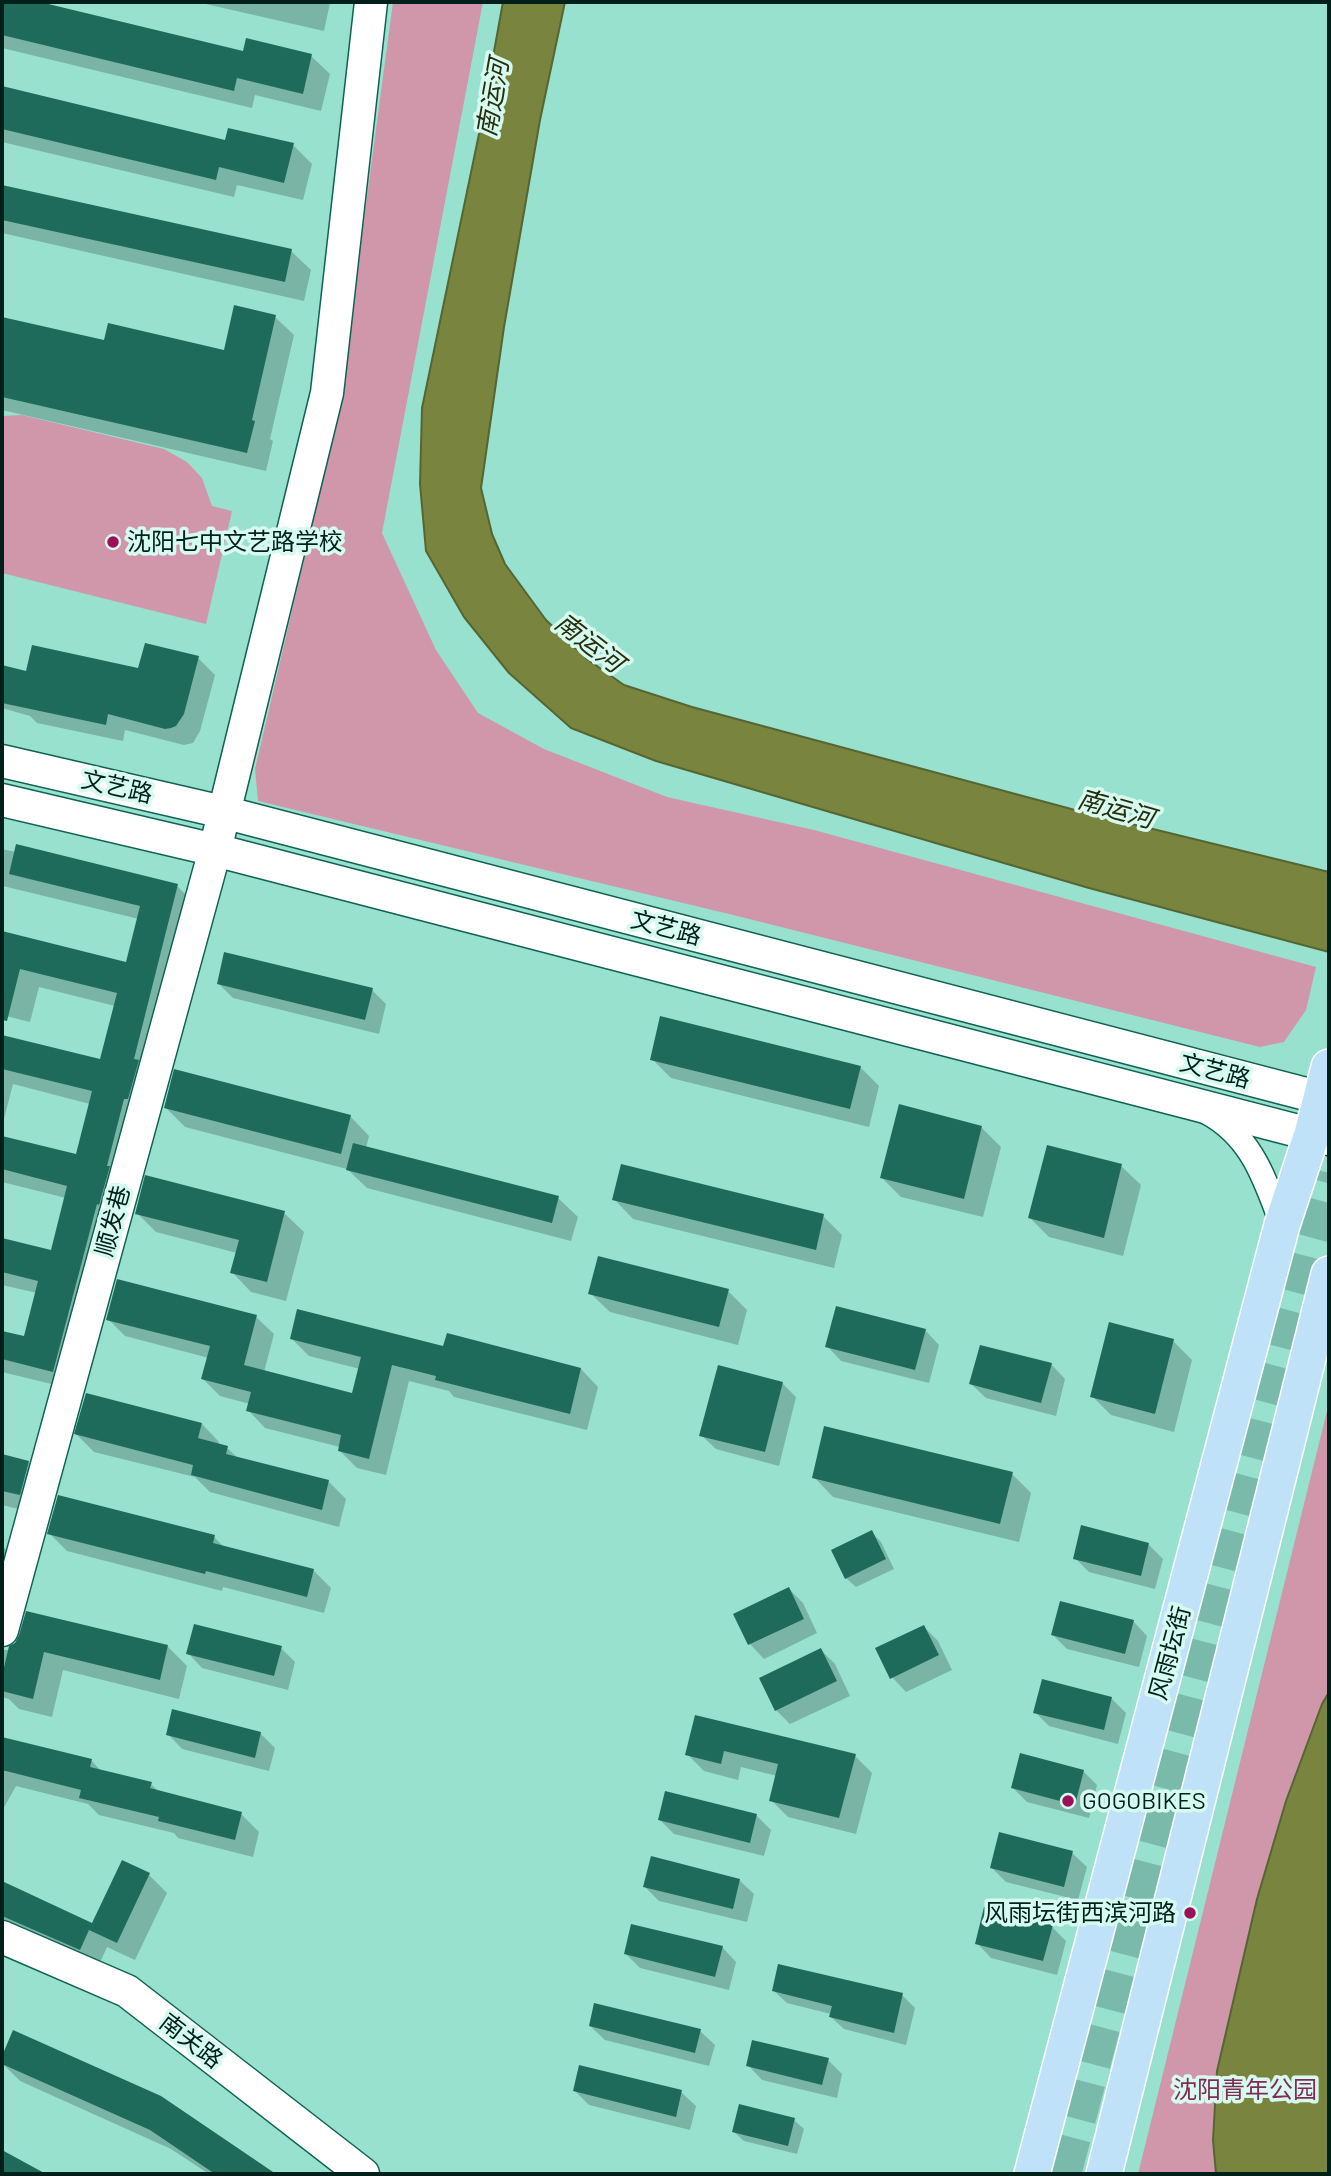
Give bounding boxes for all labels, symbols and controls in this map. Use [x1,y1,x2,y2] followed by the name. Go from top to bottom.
[471,57,515,139] water label: 南运河
[127,528,343,556] place label: 沈阳七中文艺路学校
[105,534,121,550] marker: 沈阳七中文艺路学校
[549,607,629,679] water label: 南运河
[79,765,155,809] street label: 文艺路
[1074,783,1158,835] water label: 南运河
[627,905,705,951] street label: 文艺路
[1176,1048,1254,1094] street label: 文艺路
[90,1182,136,1260] street label: 顺发巷
[1144,1603,1196,1703] street label: 风雨坛街
[1082,1787,1206,1815] place label: GOGOBIKES
[1060,1793,1076,1809] marker: GOGOBIKES
[984,1899,1176,1927] place label: 风雨坛街西滨河路
[1182,1905,1198,1921] marker: 风雨坛街西滨河路
[154,2007,228,2075] street label: 南关路
[1173,2076,1317,2104] park label: 沈阳青年公园

